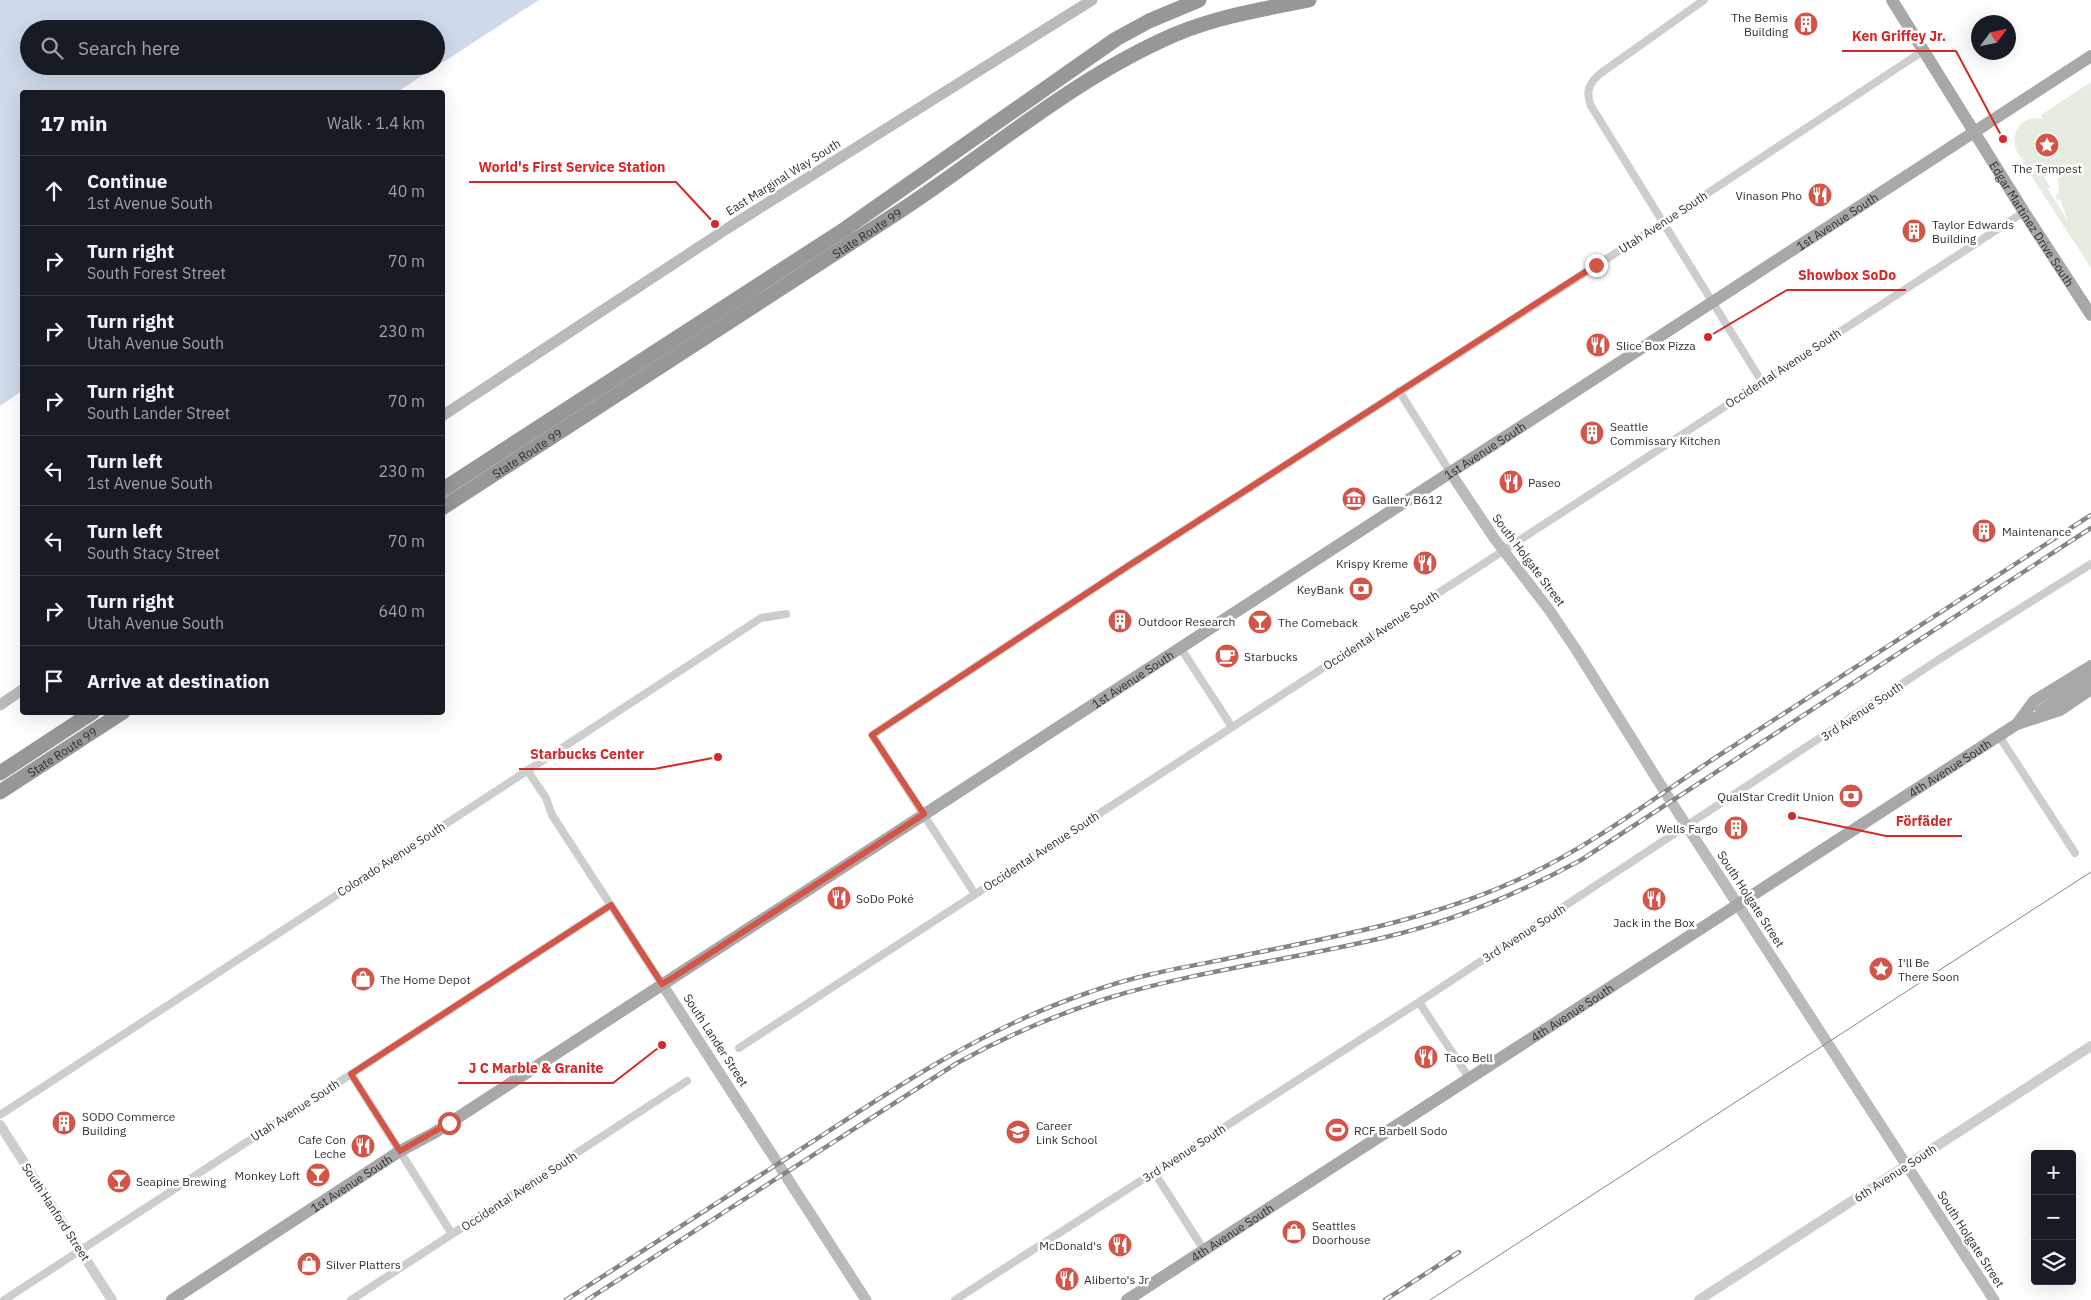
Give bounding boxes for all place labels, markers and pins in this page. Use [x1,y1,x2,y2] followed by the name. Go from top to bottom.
[1731,10,1789,39] place label: The Bemis Building
[1793,11,1819,37] building icon: The Bemis Building
[1842,22,1956,51] callout: Ken Griffey Jr.
[2034,132,2060,158] place icon: The Tempest
[469,153,676,182] callout: World's First Service Station
[2012,161,2082,176] place label: The Tempest
[1807,182,1833,208] restaurant icon: Vinason Pho
[1735,188,1802,203] place label: Vinason Pho
[1932,217,2014,246] place label: Taylor Edwards Building
[1901,218,1927,244] building icon: Taylor Edwards Building
[1787,261,1906,290] callout: Showbox SoDo
[1585,332,1611,358] restaurant icon: Slice Box Pizza
[1616,338,1696,353] place label: Slice Box Pizza
[1610,419,1721,448] place label: Seattle Commissary Kitchen
[1579,420,1605,446] building icon: Seattle Commissary Kitchen
[1498,469,1524,495] restaurant icon: Paseo
[1528,475,1561,490] place label: Paseo
[1341,486,1367,512] museum icon: Gallery B612
[1372,492,1443,507] place label: Gallery B612
[1971,518,1997,544] building icon: Maintenance
[2002,524,2072,539] place label: Maintenance
[1412,550,1438,576] restaurant icon: Krispy Kreme
[1336,556,1408,571] place label: Krispy Kreme
[1348,576,1374,602] bank icon: KeyBank
[1297,582,1345,597] place label: KeyBank
[1107,608,1133,634] building icon: Outdoor Research
[1247,609,1273,635] bar icon: The Comeback
[1138,614,1235,629] place label: Outdoor Research
[1278,615,1359,630] place label: The Comeback
[1214,643,1240,669] cafe icon: Starbucks
[1244,649,1298,664] place label: Starbucks
[519,740,654,769] callout: Starbucks Center
[1838,783,1864,809] bank icon: QualStar Credit Union
[1717,789,1834,804] place label: QualStar Credit Union
[1886,807,1962,836] callout: Förfäder
[1723,815,1749,841] building icon: Wells Fargo
[1656,821,1718,836] place label: Wells Fargo
[826,885,852,911] restaurant icon: SoDo Poké
[1641,886,1667,912] restaurant icon: Jack in the Box
[856,891,914,906] place label: SoDo Poké
[1613,915,1695,930] place label: Jack in the Box
[1898,955,1959,984] place label: I'll Be There Soon
[1868,956,1894,982] place icon: I'll Be There Soon
[350,966,376,992] shop icon: The Home Depot
[380,972,471,987] place label: The Home Depot
[1413,1044,1439,1070] restaurant icon: Taco Bell
[1444,1050,1493,1065] place label: Taco Bell
[458,1054,613,1083] callout: J C Marble & Granite
[82,1109,176,1138] place label: SODO Commerce Building
[51,1110,77,1136] building icon: SODO Commerce Building
[1324,1117,1350,1143] sports icon: RCF Barbell Sodo
[1036,1118,1098,1147] place label: Career Link School
[1005,1119,1031,1145] school or university icon: Career Link School
[1354,1123,1448,1138] place label: RCF Barbell Sodo
[298,1132,346,1161] place label: Cafe Con Leche
[350,1133,376,1159] restaurant icon: Cafe Con Leche
[305,1162,331,1188] bar icon: Monkey Loft
[106,1168,132,1194] bar icon: Seapine Brewing
[235,1168,300,1183] place label: Monkey Loft
[136,1174,227,1189] place label: Seapine Brewing
[1312,1218,1371,1247] place label: Seattles Doorhouse
[1281,1219,1307,1245] shop icon: Seattles Doorhouse
[1107,1232,1133,1258] restaurant icon: McDonald's
[1039,1238,1102,1253] place label: McDonald's
[296,1251,322,1277] shop icon: Silver Platters
[326,1257,401,1272] place label: Silver Platters
[1054,1266,1080,1292] restaurant icon: Aliberto's Jr
[1084,1272,1149,1287] place label: Aliberto's Jr

